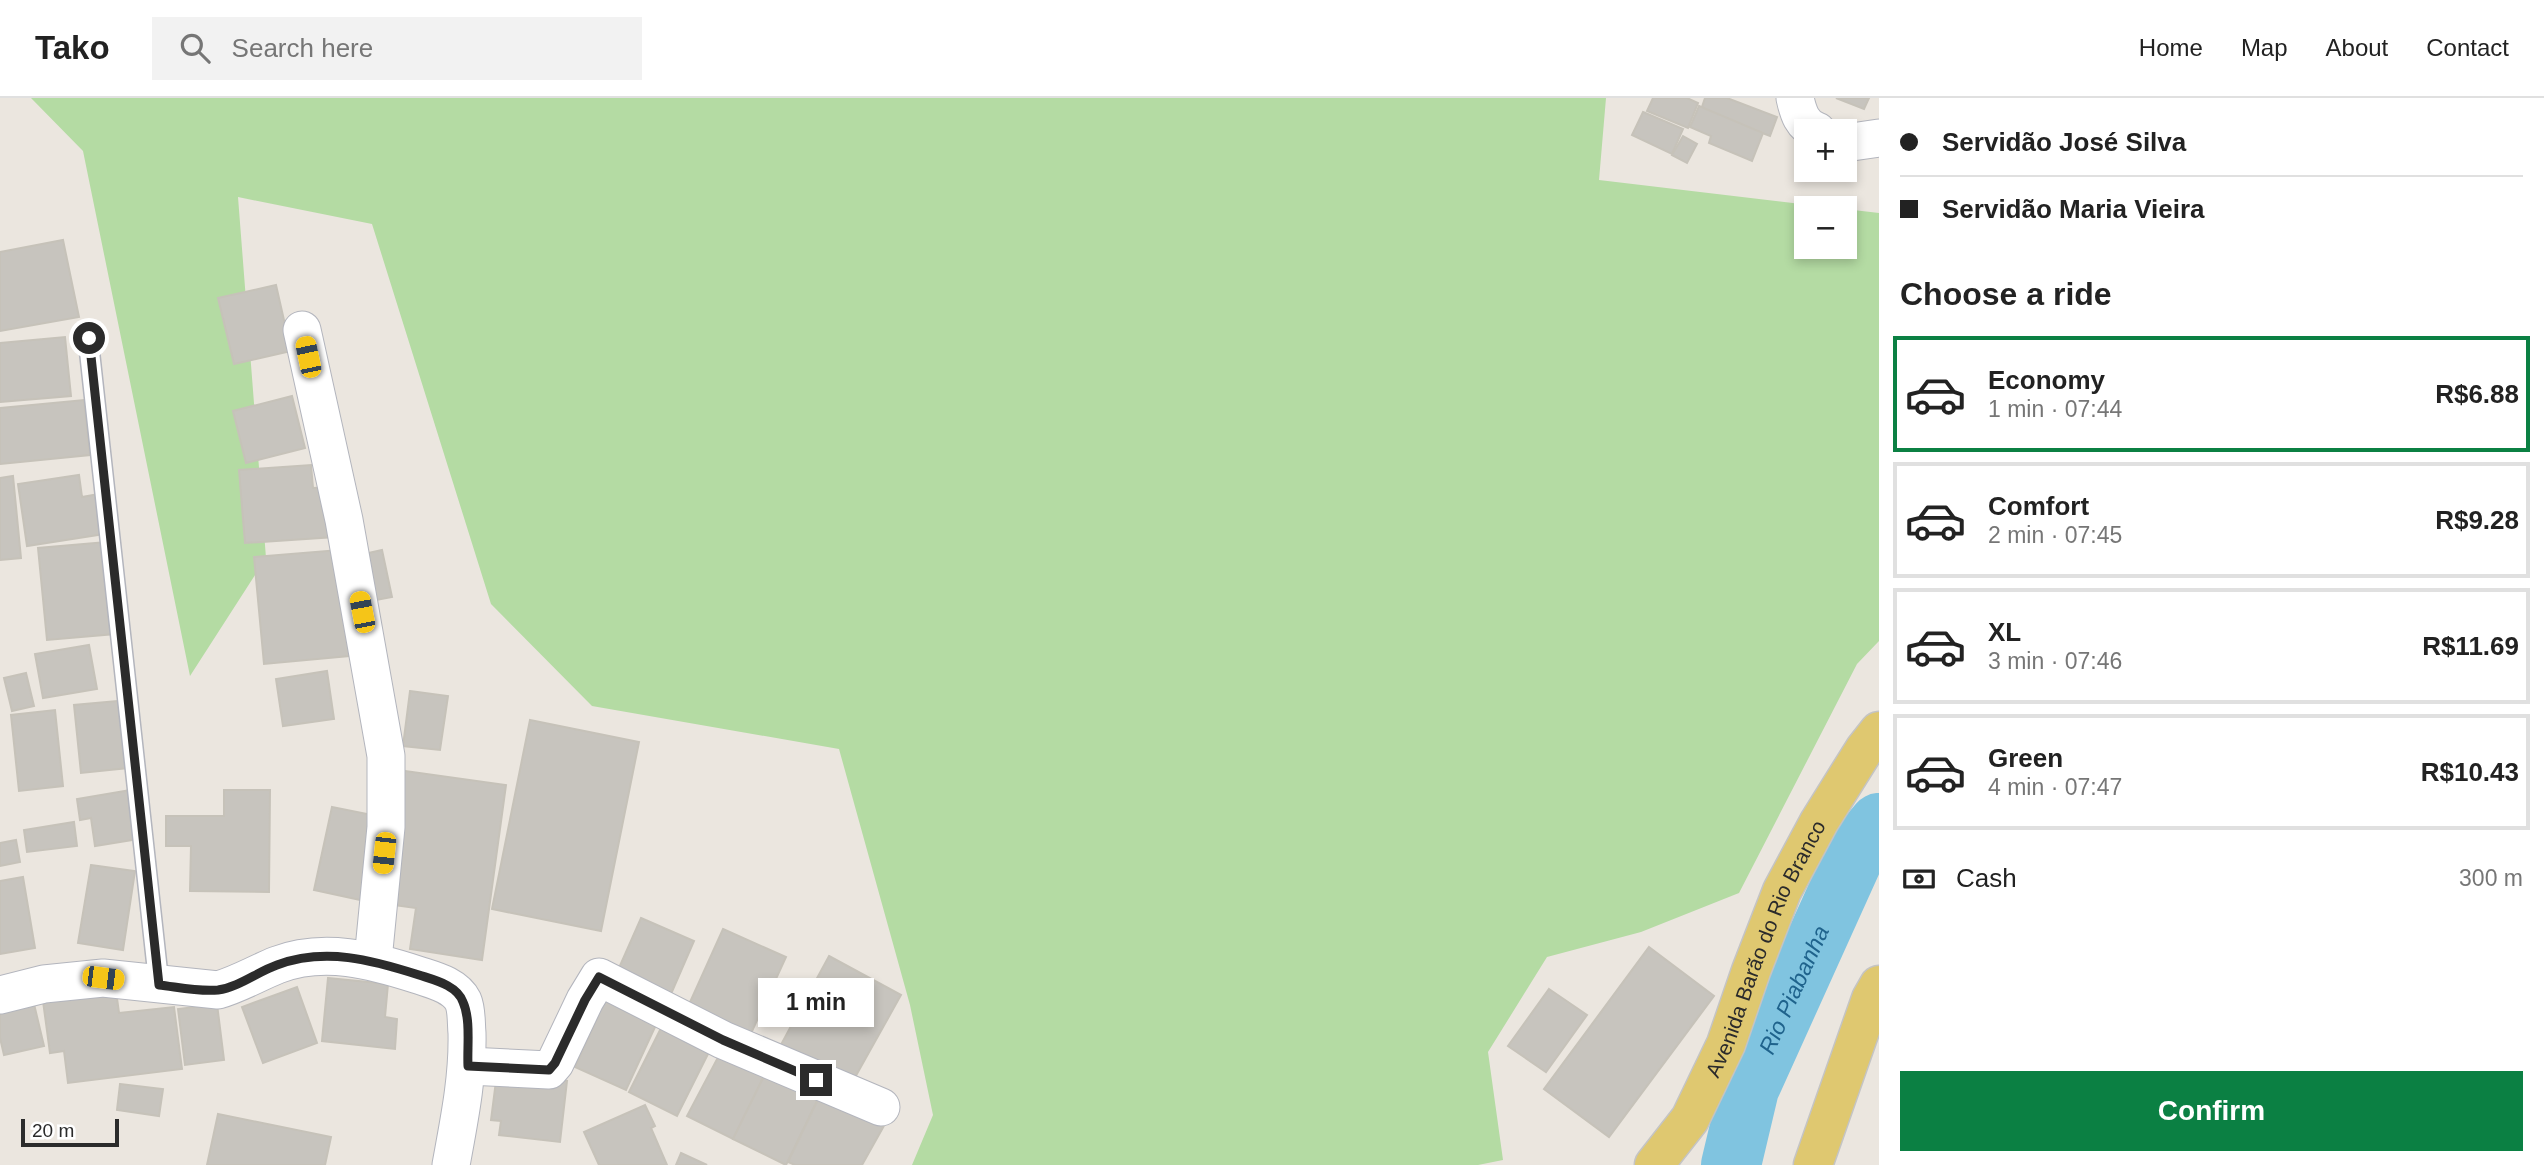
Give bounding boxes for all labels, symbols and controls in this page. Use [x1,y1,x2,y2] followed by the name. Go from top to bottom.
[152,17,642,80] search box
[35,29,110,66] text: Tako
[176,29,214,67] icon: search
[232,33,373,63] text: Search here
[2139,34,2203,61] text: Home
[2241,34,2288,61] text: Map
[2326,34,2388,61] text: About
[2426,34,2509,61] text: Contact
[1794,119,1857,259] map controls
[1794,119,1857,182] button: +
[1942,127,2186,157] text: Servidão José Silva
[1942,194,2205,224] text: Servidão Maria Vieira
[1794,196,1857,259] button: −
[1900,276,2112,312] text: Choose a ride
[73,322,105,354] route start
[294,334,323,380] car
[1904,363,1967,426] icon: car
[1988,365,2105,395] text: Economy
[2435,379,2519,409] text: R$6.88
[1988,396,2122,422] text: 1 min · 07:44
[1904,489,1967,552] icon: car
[1988,491,2089,521] text: Comfort
[2435,505,2519,535] text: R$9.28
[1988,522,2122,548] text: 2 min · 07:45
[348,589,377,635] car
[1904,615,1967,678] icon: car
[1988,617,2021,647] text: XL
[2422,631,2519,661] text: R$11.69
[1988,648,2122,674] text: 3 min · 07:46
[1904,741,1967,804] icon: car
[1988,743,2063,773] text: Green
[2421,757,2519,787] text: R$10.43
[1988,774,2122,800] text: 4 min · 07:47
[1701,816,1829,1080] street label: Avenida Barão do Rio Branco
[372,831,397,875] car
[1900,860,1938,898] icon: cash
[1956,863,2017,893] text: Cash
[2459,865,2523,891] text: 300 m
[1754,921,1834,1058] water label: Rio Piabanha
[81,965,126,991] car
[758,978,874,1028] callout: 1 min
[786,989,846,1015] text: 1 min
[800,1064,832,1096] route end
[1900,1071,2523,1151] button: Confirm
[21,1116,119,1148] scale bar
[32,1120,74,1141] text: 20 m

